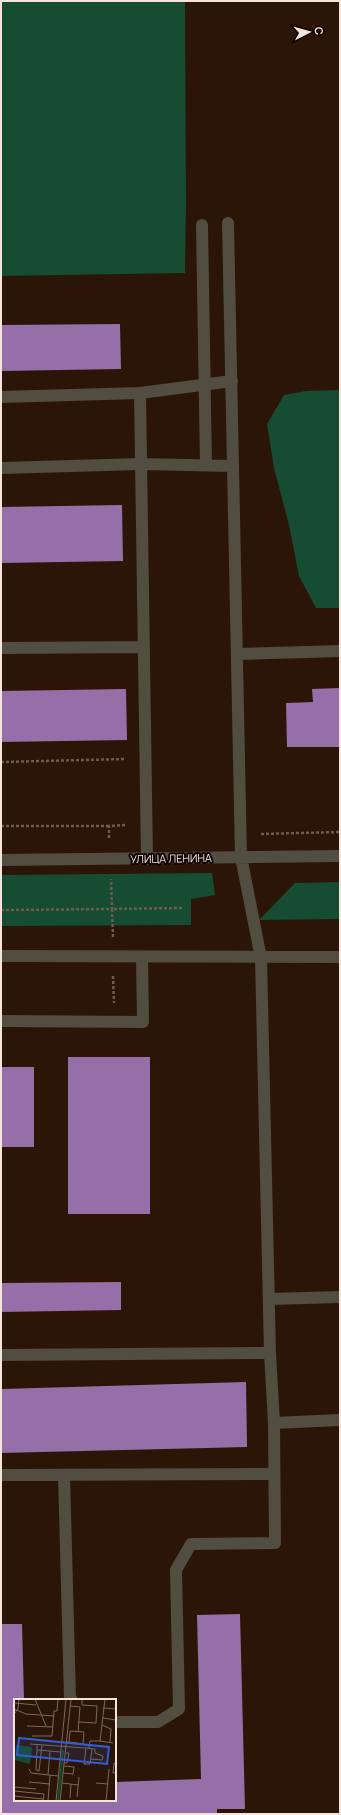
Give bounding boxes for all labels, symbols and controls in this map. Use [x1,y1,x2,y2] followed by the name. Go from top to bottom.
[289,12,329,52] north arrow
[312,26,327,36] text: С
[130,850,212,866] street label: УЛИЦА ЛЕНИНА
[14,1699,116,1801] inset map

